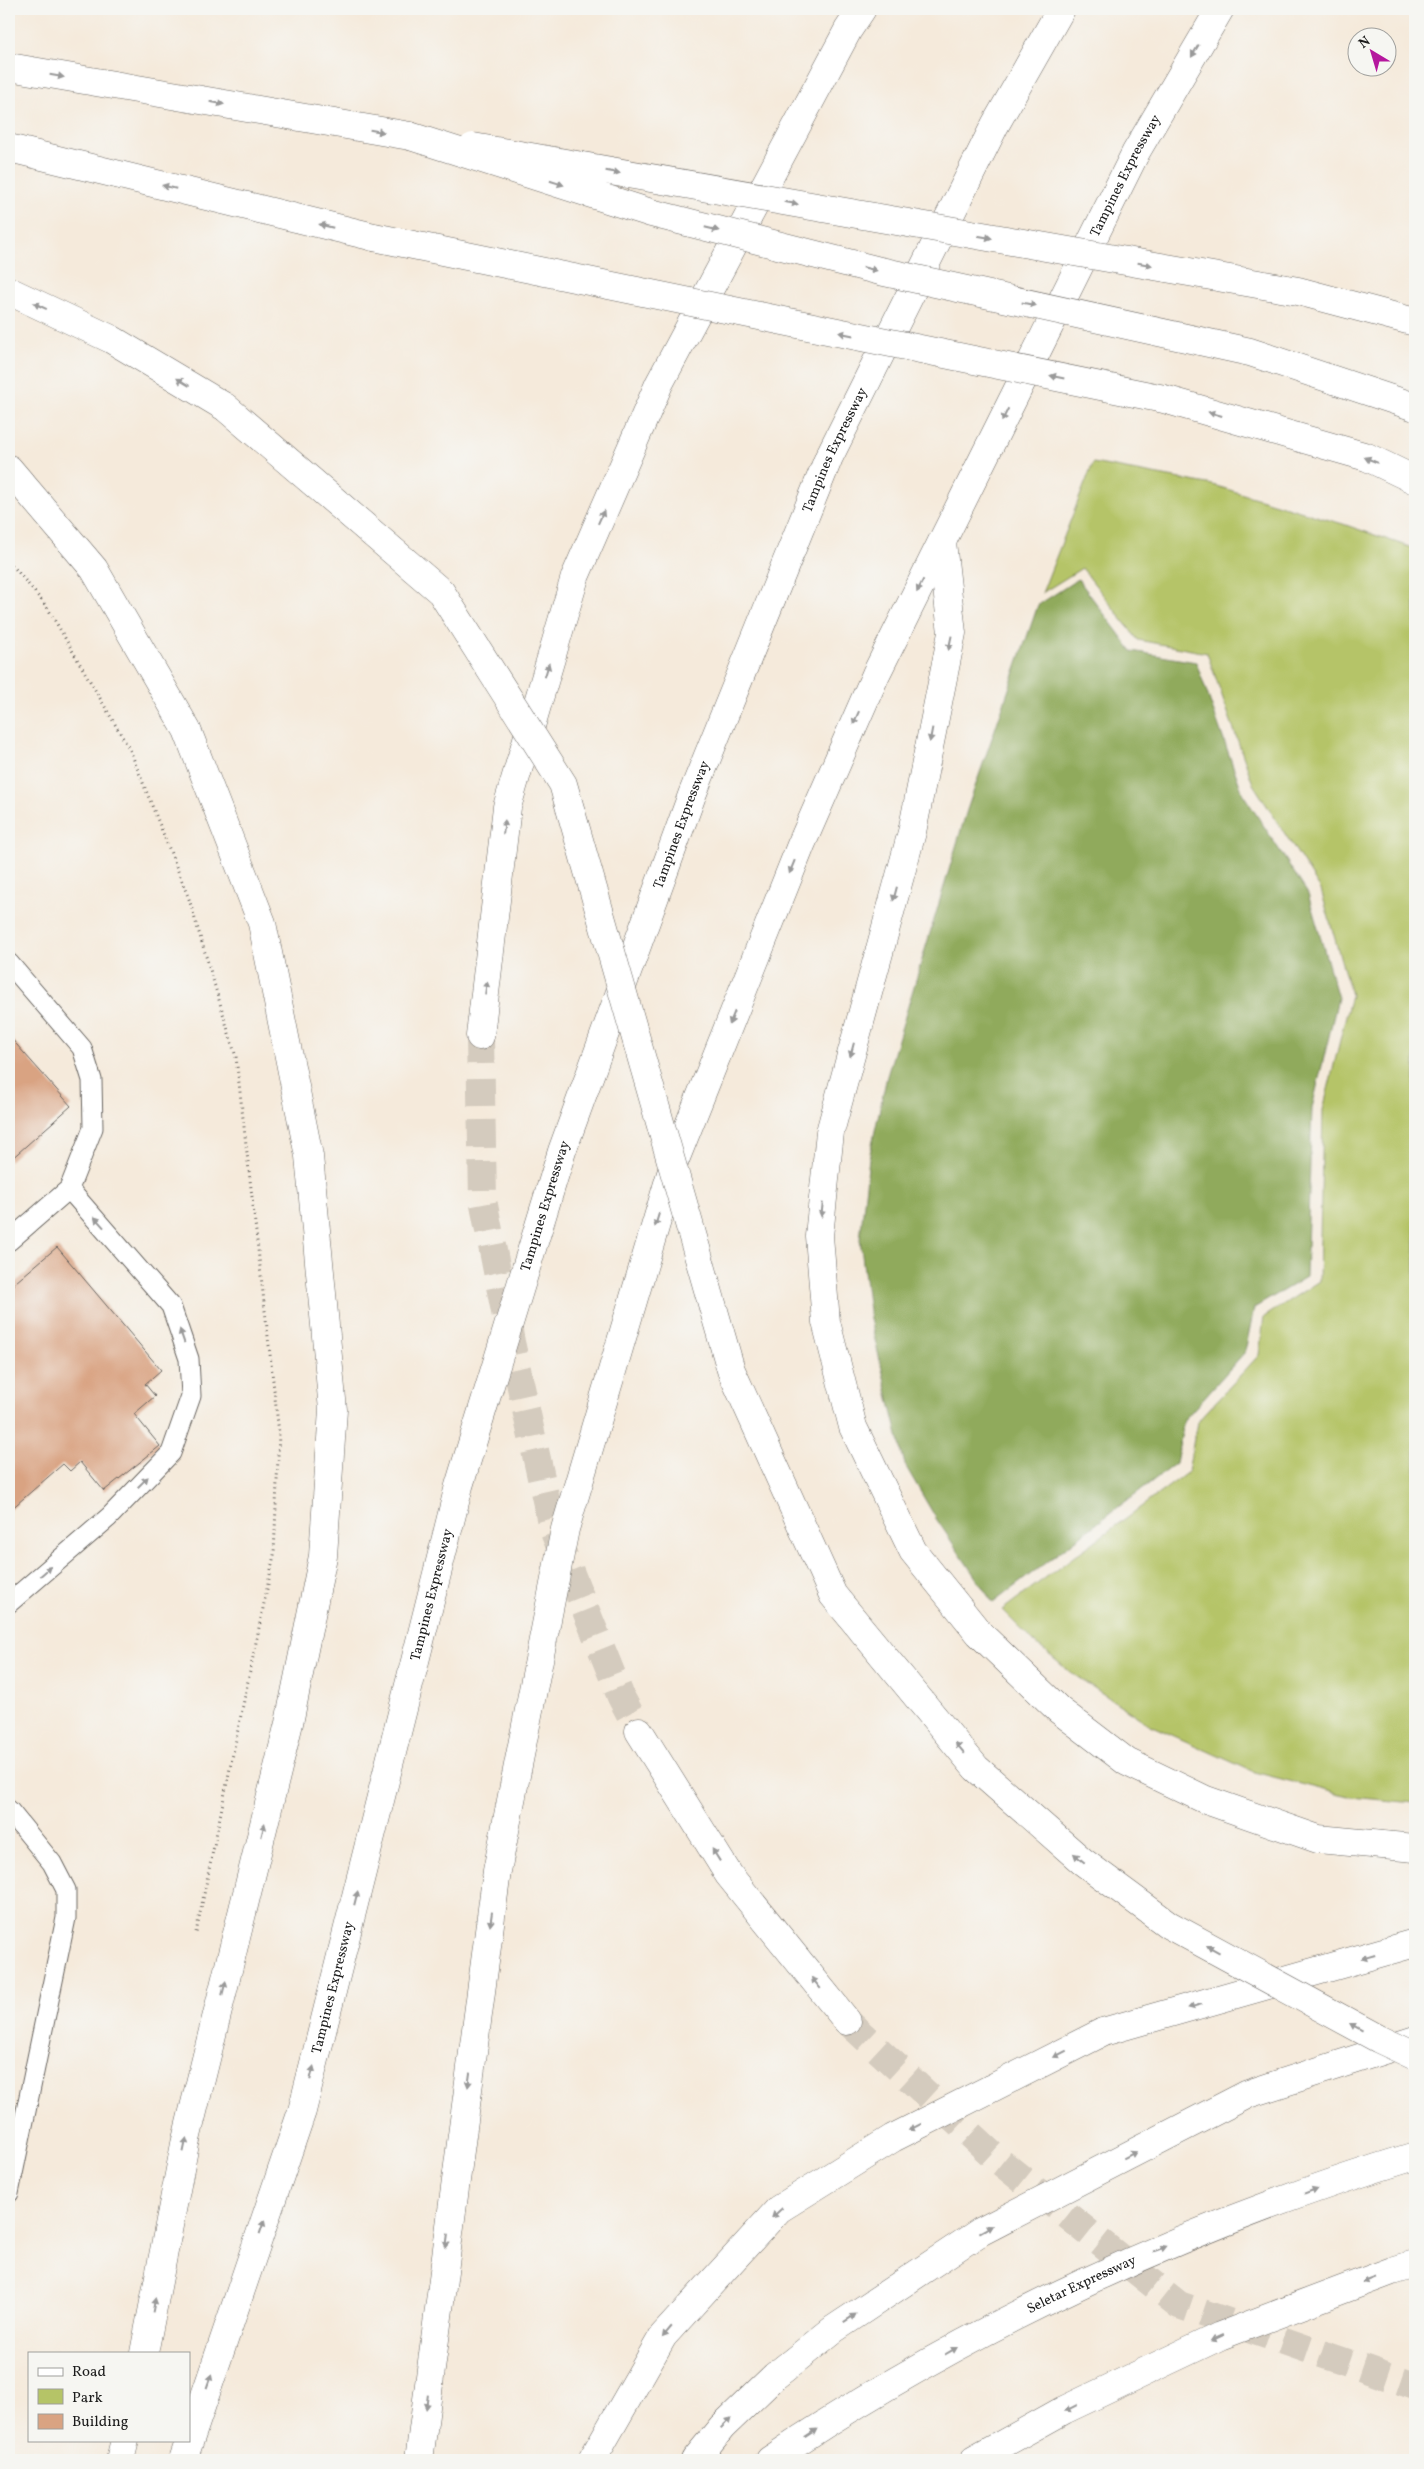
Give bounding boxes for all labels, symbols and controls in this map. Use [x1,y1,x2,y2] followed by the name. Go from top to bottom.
[1346,28,1396,78] north arrow
[1355,32,1375,54] text: N
[1191,44,1200,57] one-way arrow
[49,72,65,80] one-way arrow
[209,100,225,108] one-way arrow
[1086,111,1166,240] street label: Tampines Expressway
[370,127,386,135] one-way arrow
[606,168,622,176] one-way arrow
[549,180,564,187] one-way arrow
[161,183,176,191] one-way arrow
[783,199,799,207] one-way arrow
[319,222,334,230] one-way arrow
[705,225,720,233] one-way arrow
[978,233,994,241] one-way arrow
[1138,261,1154,269] one-way arrow
[863,265,878,273] one-way arrow
[1021,300,1037,308] one-way arrow
[33,301,47,309] one-way arrow
[839,330,854,338] one-way arrow
[1050,373,1065,381] one-way arrow
[176,377,189,386] one-way arrow
[798,384,872,515] street label: Tampines Expressway
[1001,407,1009,422] one-way arrow
[1208,409,1223,417] one-way arrow
[1364,455,1378,463] one-way arrow
[598,510,606,524] one-way arrow
[916,579,924,593] one-way arrow
[946,635,954,651] one-way arrow
[544,663,552,678] one-way arrow
[852,711,860,725] one-way arrow
[926,728,934,744] one-way arrow
[649,757,715,892] street label: Tampines Expressway
[500,818,508,834] one-way arrow
[788,860,796,875] one-way arrow
[891,886,899,901] one-way arrow
[482,980,490,996] one-way arrow
[728,1011,736,1026] one-way arrow
[848,1043,856,1058] one-way arrow
[516,1138,575,1274] street label: Tampines Expressway
[818,1202,826,1218] one-way arrow
[653,1212,661,1227] one-way arrow
[93,1217,105,1229] one-way arrow
[177,1328,185,1343] one-way arrow
[137,1477,149,1489] one-way arrow
[406,1526,458,1663] street label: Tampines Expressway
[39,1565,51,1577] one-way arrow
[954,1742,965,1755] one-way arrow
[259,1822,267,1837] one-way arrow
[712,1849,721,1862] one-way arrow
[1072,1853,1085,1864] one-way arrow
[353,1891,361,1906] one-way arrow
[486,1911,494,1927] one-way arrow
[307,1919,359,2056] street label: Tampines Expressway
[1206,1945,1220,1953] one-way arrow
[1361,1953,1376,1961] one-way arrow
[811,1977,822,1990] one-way arrow
[220,1980,228,1995] one-way arrow
[1188,2002,1203,2010] one-way arrow
[1349,2022,1363,2031] one-way arrow
[1052,2050,1067,2058] one-way arrow
[308,2065,316,2080] one-way arrow
[464,2072,472,2088] one-way arrow
[908,2123,922,2131] one-way arrow
[181,2138,189,2153] one-way arrow
[1123,2151,1137,2159] one-way arrow
[1304,2187,1319,2195] one-way arrow
[771,2207,783,2219] one-way arrow
[259,2219,267,2234] one-way arrow
[979,2225,993,2233] one-way arrow
[443,2233,451,2249] one-way arrow
[1152,2245,1167,2252] one-way arrow
[1024,2251,1140,2318] street label: Seletar Expressway
[1362,2276,1376,2284] one-way arrow
[150,2296,158,2312] one-way arrow
[843,2314,857,2323] one-way arrow
[661,2325,672,2338] one-way arrow
[1210,2334,1224,2342] one-way arrow
[944,2347,958,2355] one-way arrow
[28,2352,190,2442] legend
[72,2362,106,2383] text: Road
[206,2373,214,2388] one-way arrow
[72,2388,103,2409] text: Park
[422,2394,430,2410] one-way arrow
[1063,2403,1078,2412] one-way arrow
[72,2412,129,2433] text: Building
[720,2417,732,2429] one-way arrow
[804,2428,817,2438] one-way arrow

